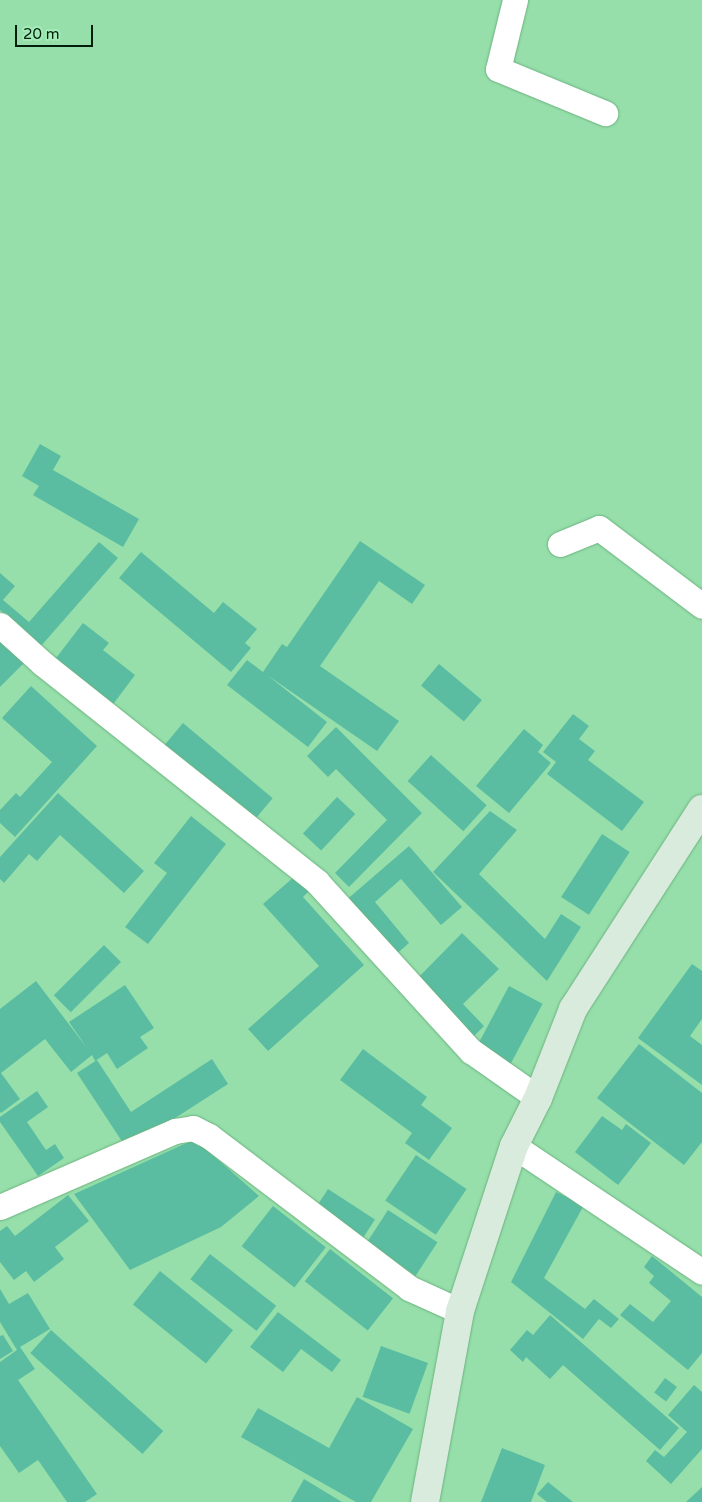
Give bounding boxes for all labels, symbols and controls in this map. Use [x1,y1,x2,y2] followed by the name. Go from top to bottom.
[18,15,95,47] scale bar
[23,25,60,43] text: 20 m

